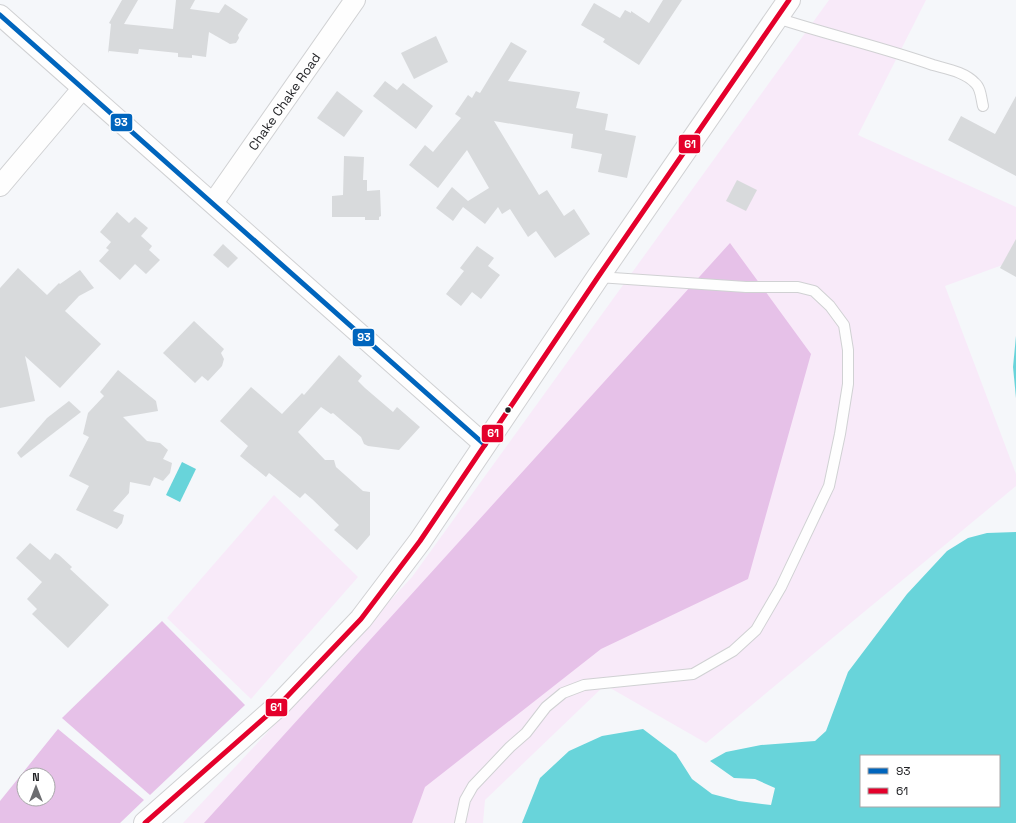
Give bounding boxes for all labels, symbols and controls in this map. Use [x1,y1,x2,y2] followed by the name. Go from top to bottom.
[244,49,324,153] street label: Chake Chake Road
[110,113,133,132] line badge: 93
[114,115,128,129] text: 93
[678,134,701,154] line badge: 61
[684,137,696,151] text: 61
[352,328,375,347] line badge: 93
[357,330,371,344] text: 93
[503,405,513,415] unlabelled marker
[481,424,504,443] line badge: 61
[487,426,499,440] text: 61
[265,698,288,717] line badge: 61
[270,700,282,714] text: 61
[860,755,1000,807] legend
[896,763,911,779] text: 93
[16,767,56,807] north arrow
[32,770,40,784] text: N
[896,783,908,799] text: 61

